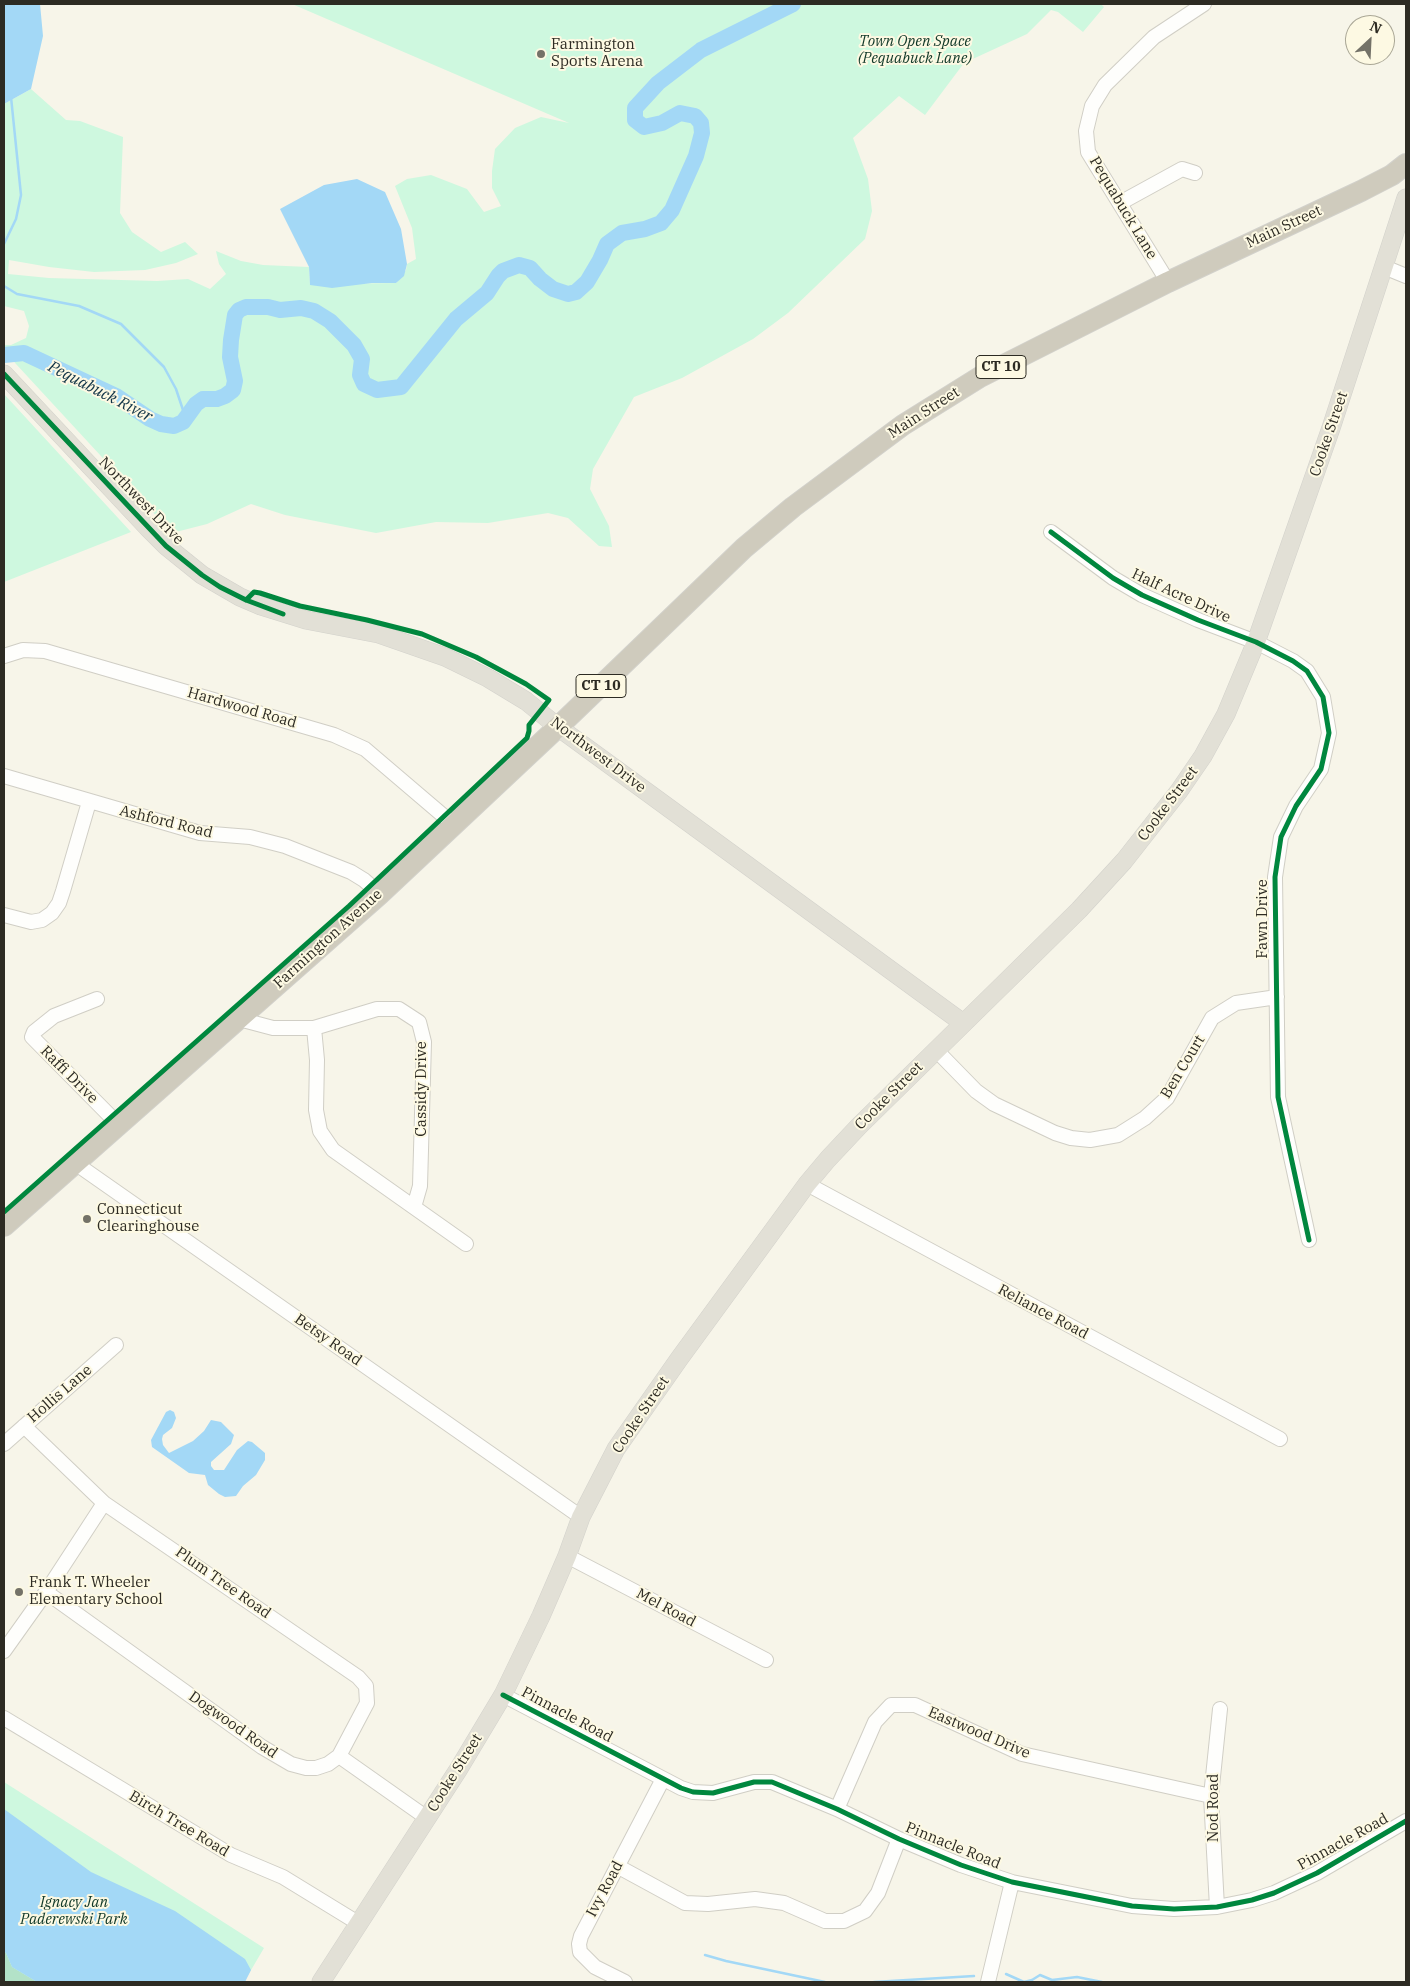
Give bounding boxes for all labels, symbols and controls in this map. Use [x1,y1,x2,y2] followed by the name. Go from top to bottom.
[1345,15,1395,65] north arrow
[1367,17,1385,38] text: N
[858,33,972,68] park label: Town Open Space (Pequabuck Lane)
[551,36,643,71] place label: Farmington Sports Arena
[535,48,547,60] marker: Farmington Sports Arena
[1085,153,1161,263] street label: Pequabuck Lane
[1243,202,1325,252] street label: Main Street
[976,356,1026,378] road number: CT 10
[45,357,155,427] water label: Pequabuck River
[885,383,963,443] street label: Main Street
[1306,389,1352,479] street label: Cooke Street
[95,453,187,549] street label: Northwest Drive
[1129,565,1233,627] street label: Half Acre Drive
[576,674,626,698] road number: CT 10
[185,684,299,732] street label: Hardwood Road
[547,713,649,797] street label: Northwest Drive
[1134,763,1202,845] street label: Cooke Street
[117,802,215,842] street label: Ashford Road
[1254,879,1272,959] street label: Fawn Drive
[270,885,386,993] street label: Farmington Avenue
[1157,1032,1209,1102] street label: Ben Court
[413,1041,431,1137] street label: Cassidy Drive
[36,1042,102,1108] street label: Raffi Drive
[851,1058,927,1134] street label: Cooke Street
[97,1201,199,1236] place label: Connecticut Clearinghouse
[81,1213,93,1225] marker: Connecticut Clearinghouse
[995,1281,1091,1343] street label: Reliance Road
[291,1310,365,1370] street label: Betsy Road
[24,1361,96,1427] street label: Hollis Lane
[609,1373,673,1457] street label: Cooke Street
[172,1543,274,1623] street label: Plum Tree Road
[29,1574,163,1609] place label: Frank T. Wheeler Elementary School
[633,1585,699,1631] street label: Mel Road
[13,1586,25,1598] marker: Frank T. Wheeler Elementary School
[518,1683,616,1747] street label: Pinnacle Road
[185,1688,281,1762] street label: Dogwood Road
[925,1703,1033,1763] street label: Eastwood Drive
[424,1731,486,1815] street label: Cooke Street
[1205,1774,1223,1842] street label: Nod Road
[126,1787,232,1861] street label: Birch Tree Road
[1294,1810,1392,1874] street label: Pinnacle Road
[903,1819,1003,1873] street label: Pinnacle Road
[583,1858,627,1920] street label: Ivy Road
[20,1894,128,1929] park label: Ignacy Jan Paderewski Park

